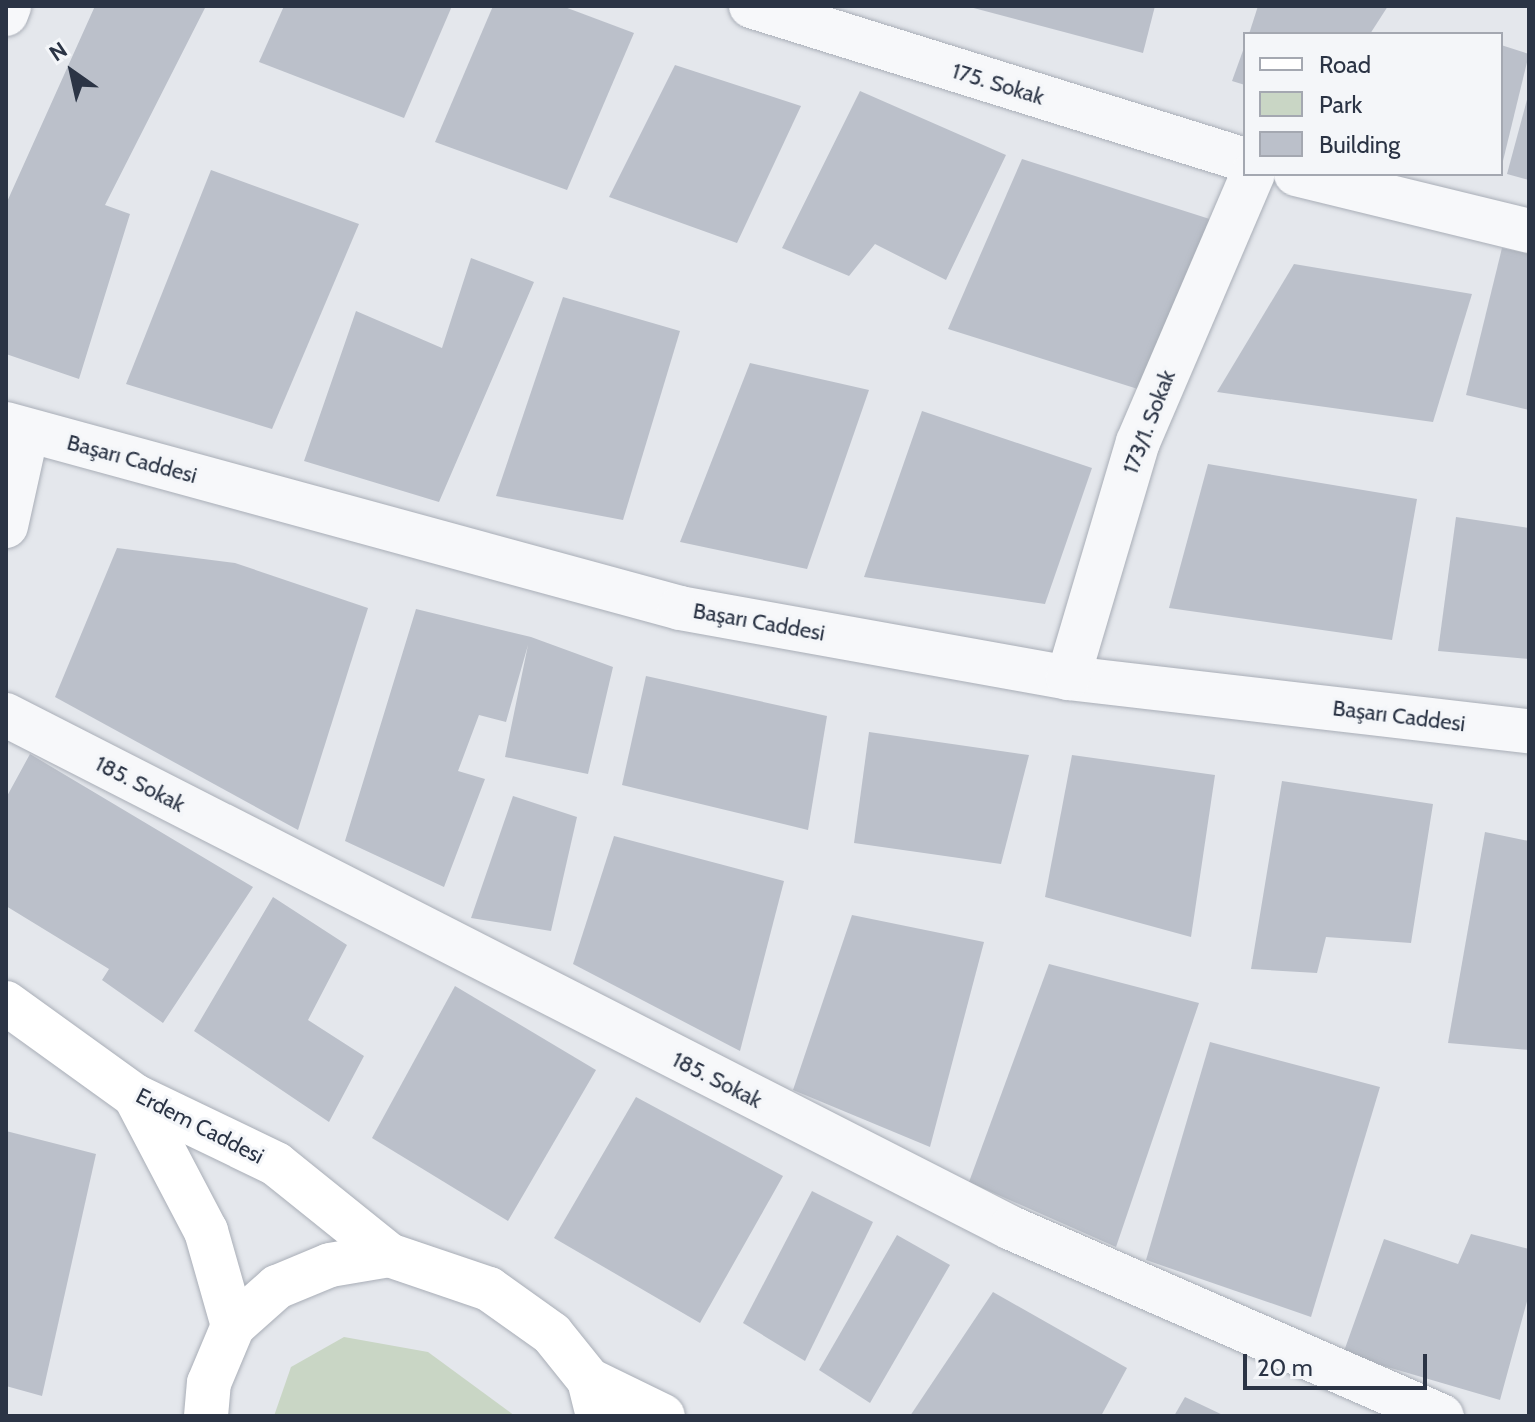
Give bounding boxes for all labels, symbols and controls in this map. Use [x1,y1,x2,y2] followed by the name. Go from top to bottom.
[32,32,112,112] north arrow
[1243,32,1503,176] legend
[44,36,72,67] text: N
[1319,50,1371,79] text: Road
[949,58,1047,110] street label: 175. Sokak
[1319,90,1362,119] text: Park
[1319,130,1400,159] text: Building
[1117,366,1181,478] street label: 173/1. Sokak
[64,429,200,489] street label: Başarı Caddesi
[691,597,827,647] street label: Başarı Caddesi
[1331,695,1467,737] street label: Başarı Caddesi
[91,750,189,818] street label: 185. Sokak
[668,1046,766,1114] street label: 185. Sokak
[132,1082,268,1170] street label: Erdem Caddesi
[1247,1338,1431,1388] scale bar
[1257,1353,1313,1382] text: 20 m

